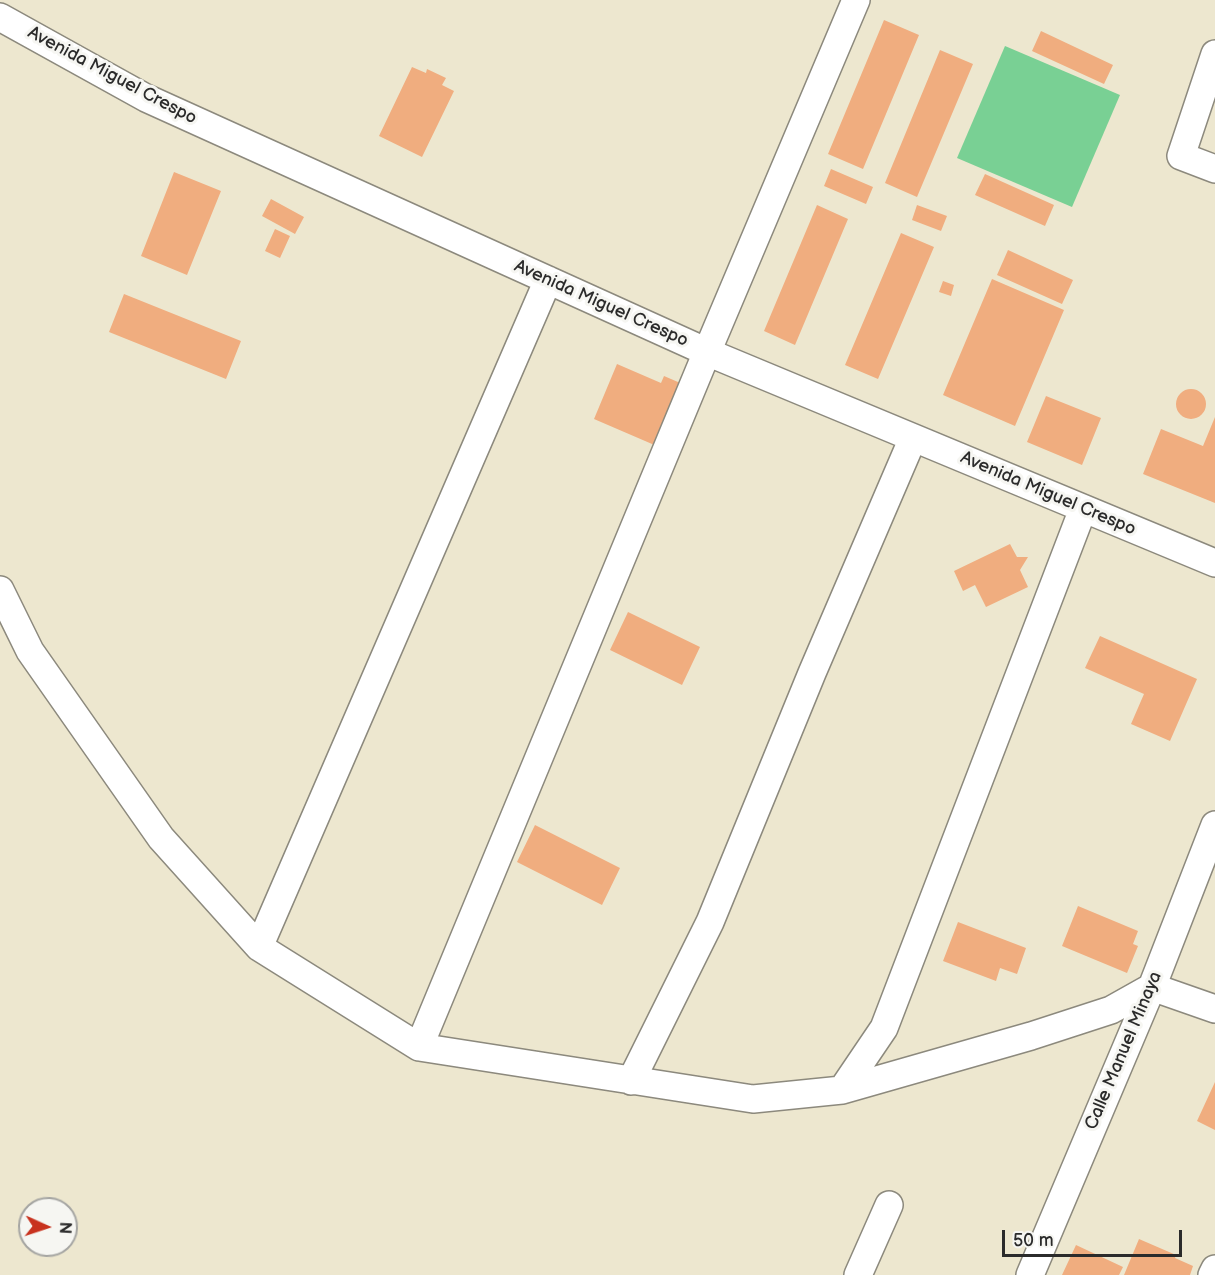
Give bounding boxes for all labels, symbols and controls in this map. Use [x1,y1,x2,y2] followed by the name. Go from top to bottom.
[24,22,200,130] street label: Avenida Miguel Crespo
[511,256,691,352] street label: Avenida Miguel Crespo
[957,447,1139,541] street label: Avenida Miguel Crespo
[1081,969,1167,1133] street label: Calle Manuel Minaya
[18,1197,78,1257] north arrow
[1005,1218,1185,1256] scale bar
[55,1221,74,1234] text: N
[1013,1230,1054,1251] text: 50 m

